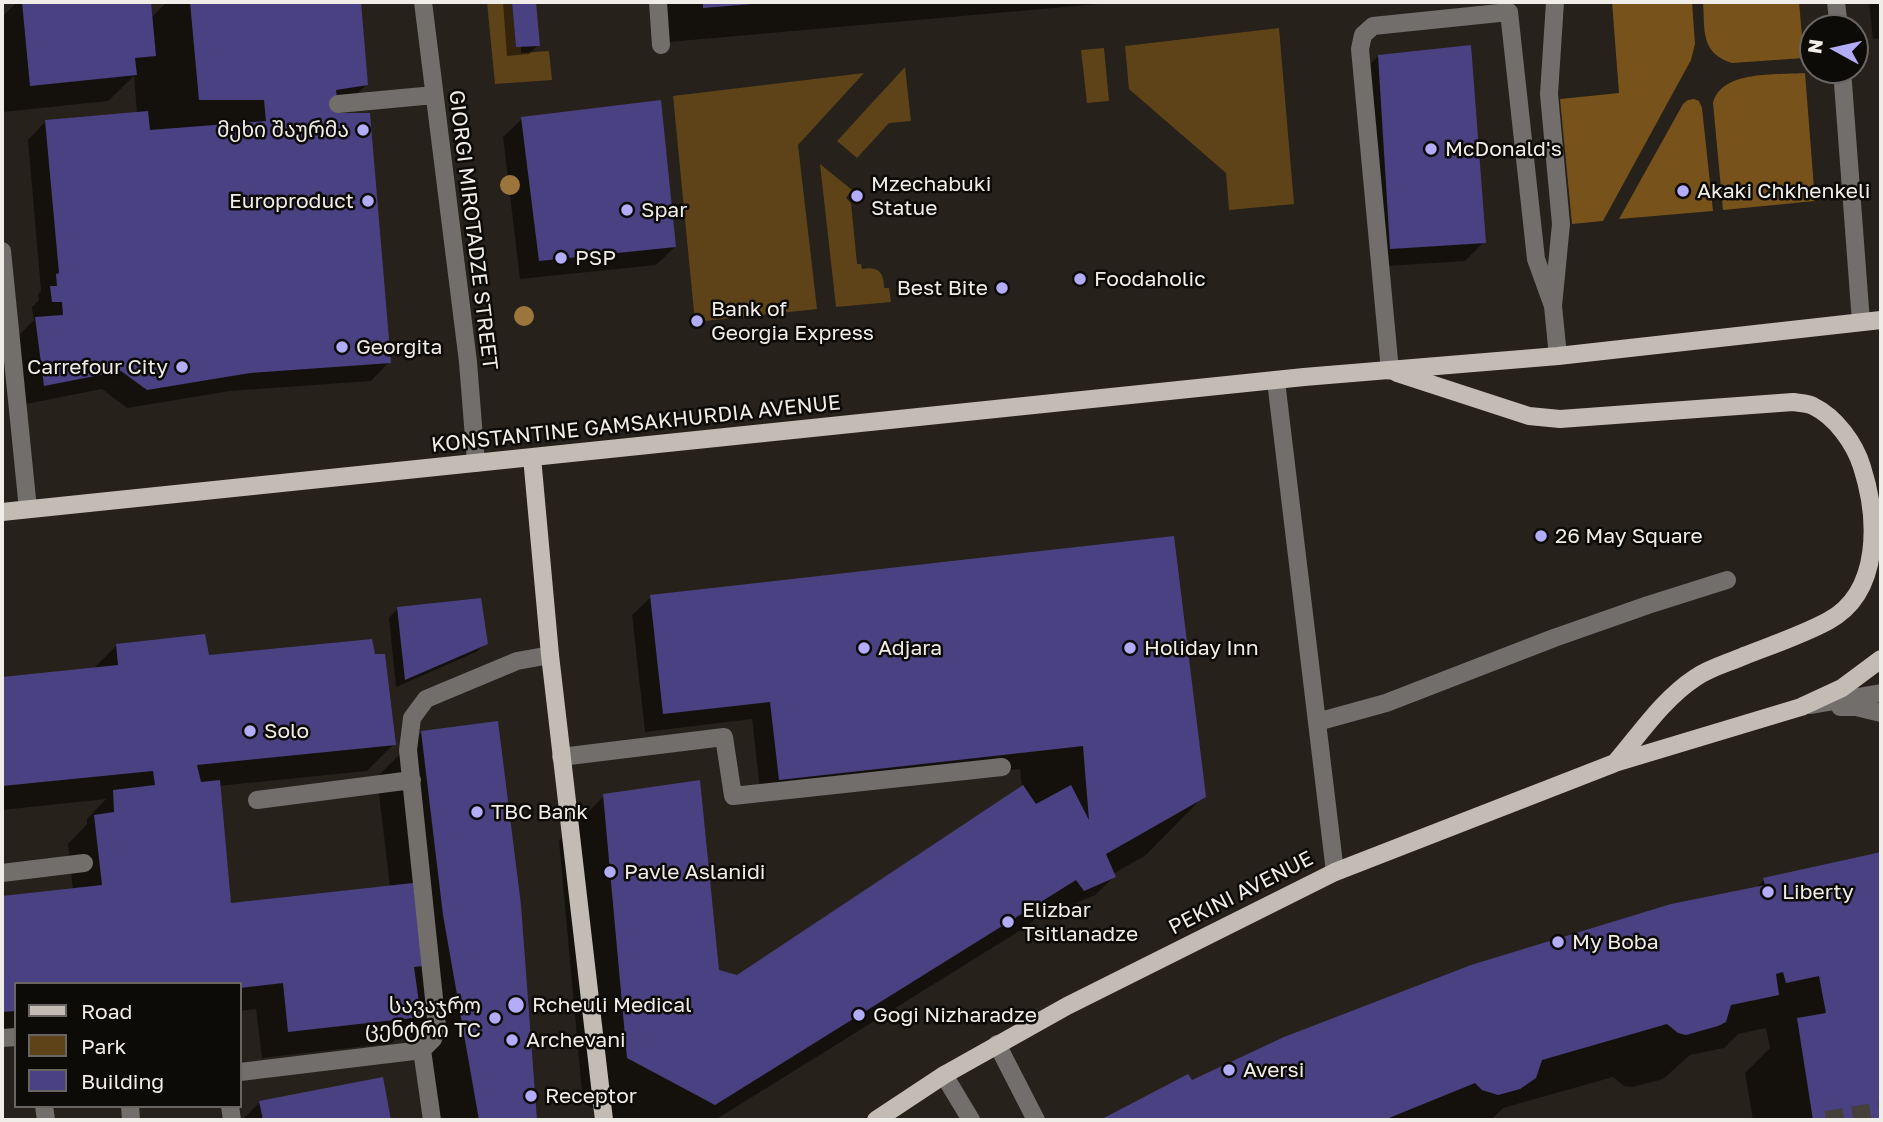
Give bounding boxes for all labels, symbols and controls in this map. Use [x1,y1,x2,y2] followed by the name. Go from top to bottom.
[1799,14,1869,84] north arrow
[1802,38,1827,55] text: N
[443,89,503,371] street label: GIORGI MIROTADZE STREET
[217,117,349,143] place label: მეხი შაურმა
[355,122,371,138] marker: მეხი შაურმა
[1445,136,1562,162] place label: McDonald's
[1423,141,1439,157] marker: McDonald's
[871,171,991,221] place label: Mzechabuki Statue
[1697,178,1870,204] place label: Akaki Chkhenkeli
[1675,183,1691,199] marker: Akaki Chkhenkeli
[229,188,354,214] place label: Europroduct
[849,188,865,204] marker: Mzechabuki Statue
[360,193,376,209] marker: Europroduct
[641,197,687,223] place label: Spar
[619,202,635,218] marker: Spar
[575,245,616,271] place label: PSP
[553,250,569,266] marker: PSP
[1094,266,1206,292] place label: Foodaholic
[1072,271,1088,287] marker: Foodaholic
[897,275,988,301] place label: Best Bite
[994,280,1010,296] marker: Best Bite
[711,296,874,346] place label: Bank of Georgia Express
[689,313,705,329] marker: Bank of Georgia Express
[356,334,442,360] place label: Georgita
[334,339,350,355] marker: Georgita
[27,354,168,380] place label: Carrefour City
[174,359,190,375] marker: Carrefour City
[430,390,842,458] street label: KONSTANTINE GAMSAKHURDIA AVENUE
[1555,523,1703,549] place label: 26 May Square
[1533,528,1549,544] marker: 26 May Square
[878,635,942,661] place label: Adjara
[1144,635,1259,661] place label: Holiday Inn
[856,640,872,656] marker: Adjara
[1122,640,1138,656] marker: Holiday Inn
[264,718,309,744] place label: Solo
[242,723,258,739] marker: Solo
[491,799,588,825] place label: TBC Bank
[469,804,485,820] marker: TBC Bank
[1165,846,1317,940] street label: PEKINI AVENUE
[624,859,765,885] place label: Pavle Aslanidi
[602,864,618,880] marker: Pavle Aslanidi
[1782,879,1854,905] place label: Liberty
[1760,884,1776,900] marker: Liberty
[1022,897,1138,947] place label: Elizbar Tsitlanadze
[1000,914,1016,930] marker: Elizbar Tsitlanadze
[1572,929,1659,955] place label: My Boba
[1550,934,1566,950] marker: My Boba
[14,982,242,1108] legend
[532,992,692,1018] place label: Rcheuli Medical
[365,993,481,1043] place label: სავაჯრო ცენტრი TC
[506,995,526,1015] marker: Rcheuli Medical
[81,998,132,1024] text: Road
[873,1002,1037,1028] place label: Gogi Nizharadze
[851,1007,867,1023] marker: Gogi Nizharadze
[487,1010,503,1026] marker: სავაჯრო ცენტრი TC
[526,1027,626,1053] place label: Archevani
[504,1032,520,1048] marker: Archevani
[81,1033,126,1059] text: Park
[1243,1057,1304,1083] place label: Aversi
[1221,1062,1237,1078] marker: Aversi
[81,1068,164,1094] text: Building
[545,1083,637,1109] place label: Receptor
[523,1088,539,1104] marker: Receptor

